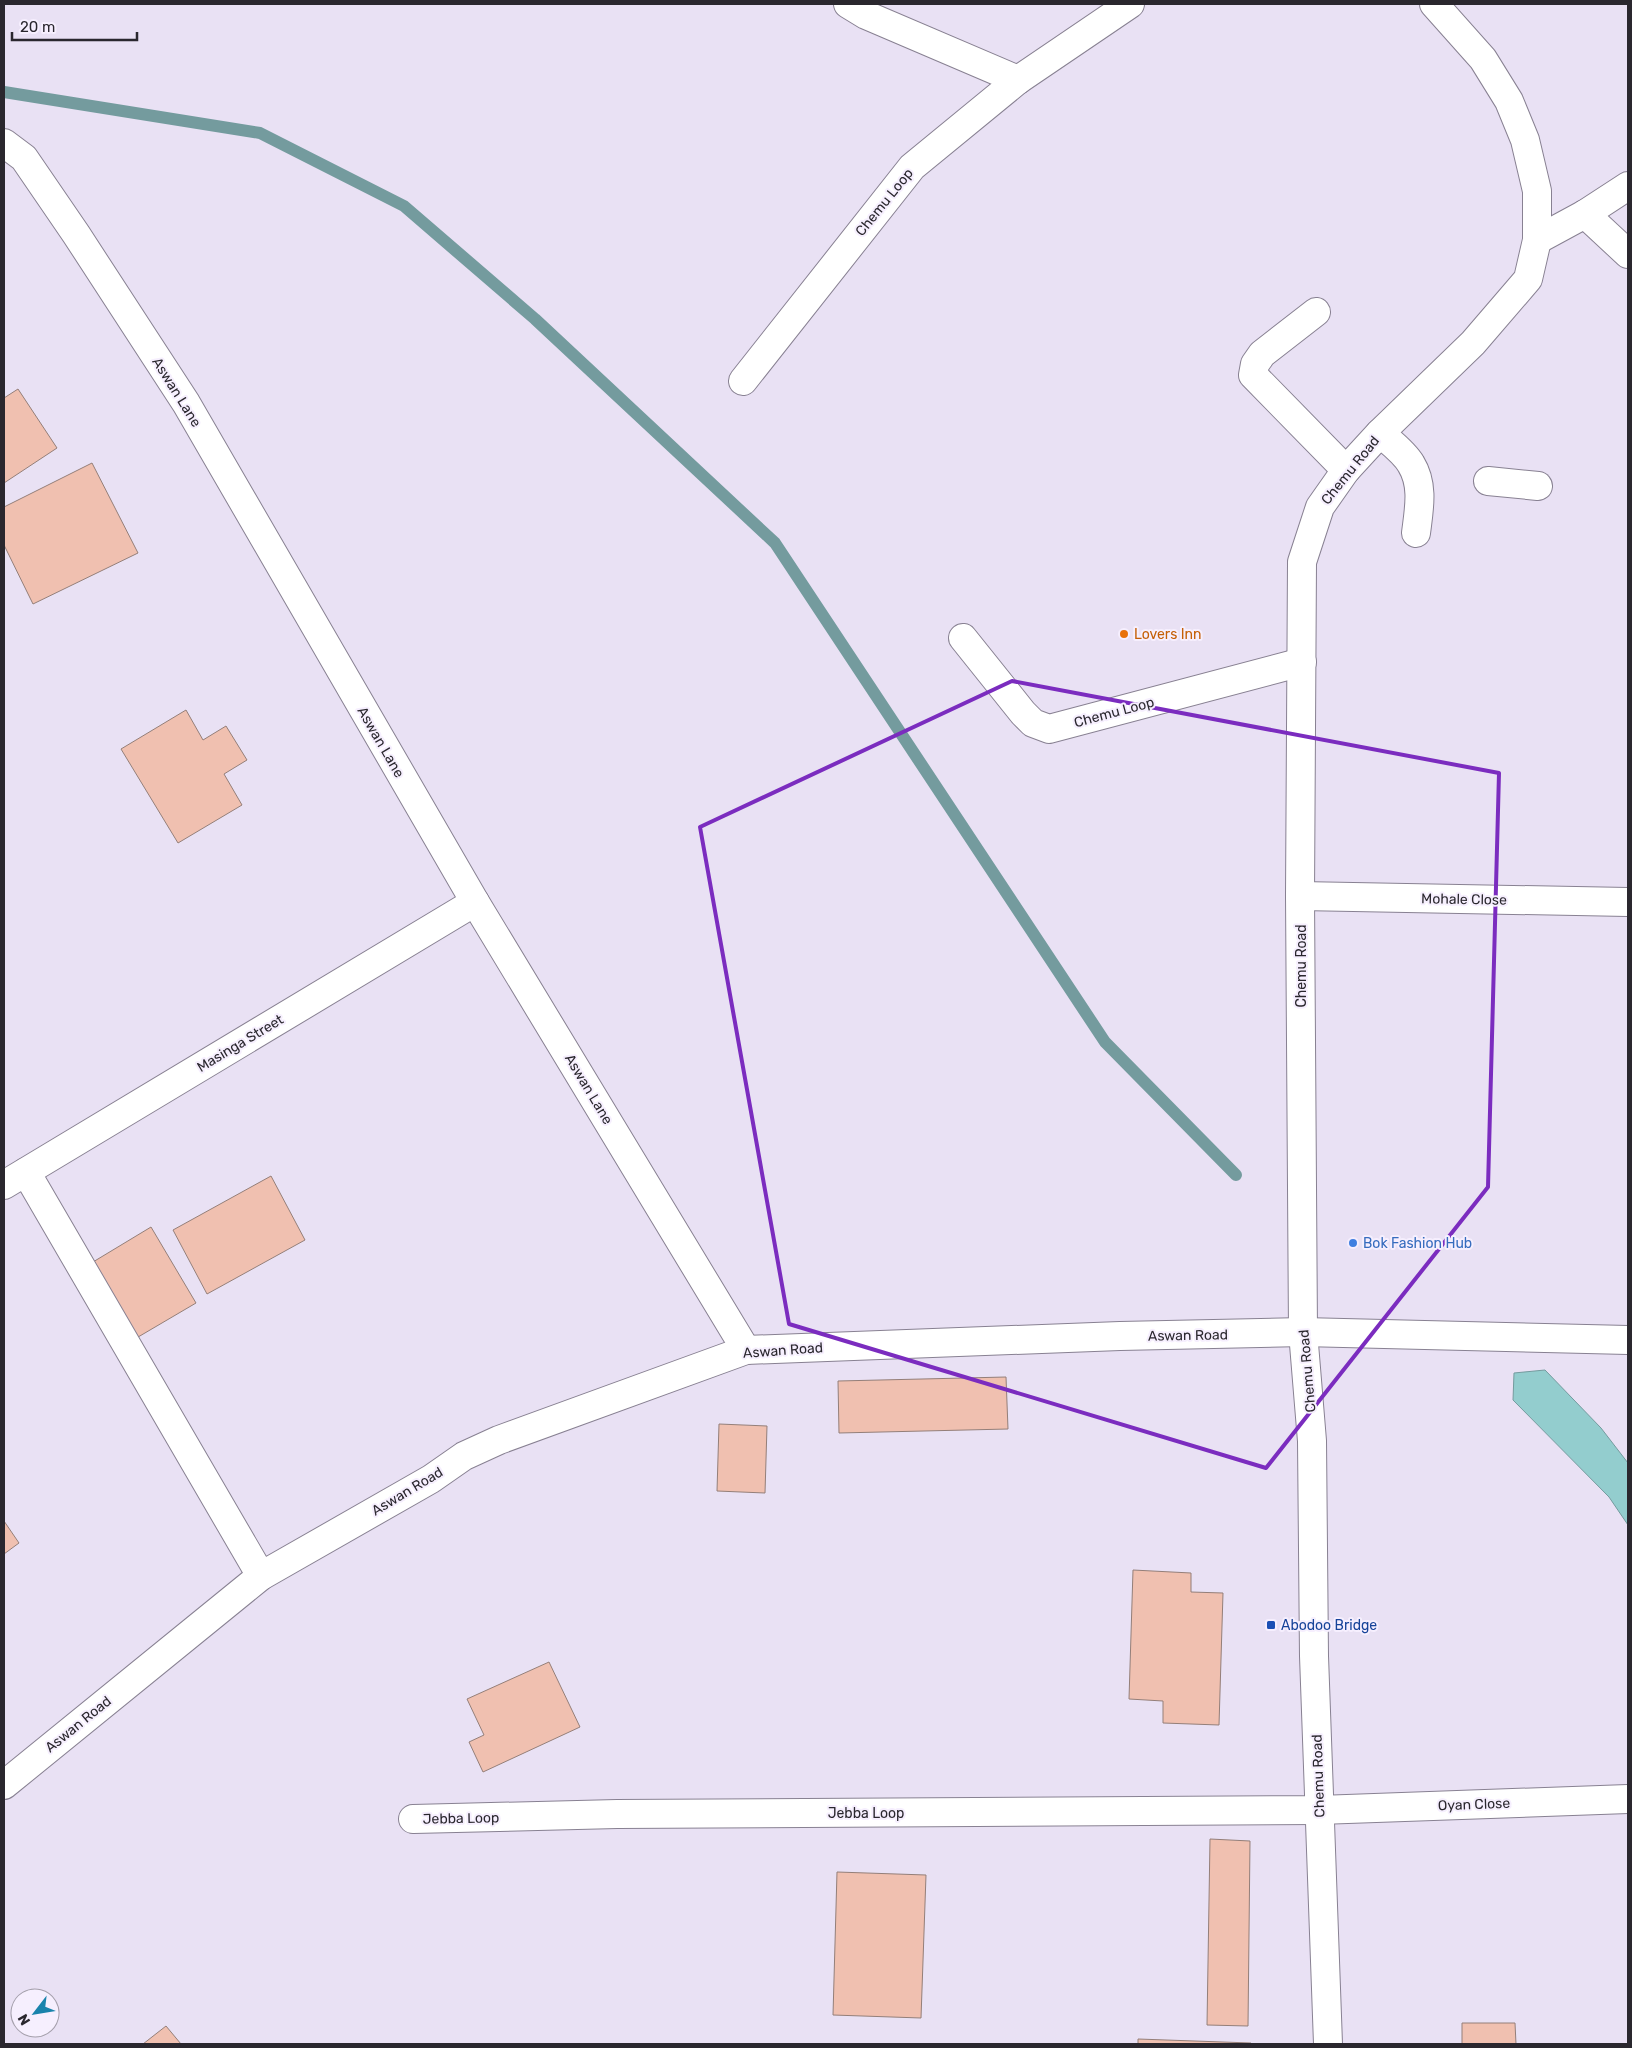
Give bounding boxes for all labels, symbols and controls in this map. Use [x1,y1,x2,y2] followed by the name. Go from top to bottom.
[12,10,138,42] scale bar
[20,18,55,36] text: 20 m
[852,165,917,240] street label: Chemu Loop
[148,354,205,430] street label: Aswan Lane
[1318,433,1383,508] street label: Chemu Road
[1134,626,1202,643] place label: Lovers Inn
[1118,628,1130,640] marker: Lovers Inn
[1072,694,1156,731] street label: Chemu Loop
[353,704,408,781] street label: Aswan Lane
[1421,890,1507,909] street label: Mohale Close
[1293,924,1310,1008] street label: Chemu Road
[194,1011,287,1076] street label: Masinga Street
[561,1051,616,1128] street label: Aswan Lane
[1363,1235,1472,1252] place label: Bok Fashion Hub
[1347,1237,1359,1249] marker: Bok Fashion Hub
[1148,1326,1228,1345] street label: Aswan Road
[1295,1329,1320,1413] street label: Chemu Road
[742,1339,824,1362] street label: Aswan Road
[369,1463,446,1519] street label: Aswan Road
[1281,1617,1377,1634] place label: Abodoo Bridge
[1265,1619,1277,1631] marker: Abodoo Bridge
[42,1693,115,1756] street label: Aswan Road
[1309,1734,1328,1818] street label: Chemu Road
[1438,1795,1511,1814] street label: Oyan Close
[828,1805,904,1822] street label: Jebba Loop
[423,1809,499,1828] street label: Jebba Loop
[10,1988,60,2038] north arrow
[14,2011,34,2028] text: N

